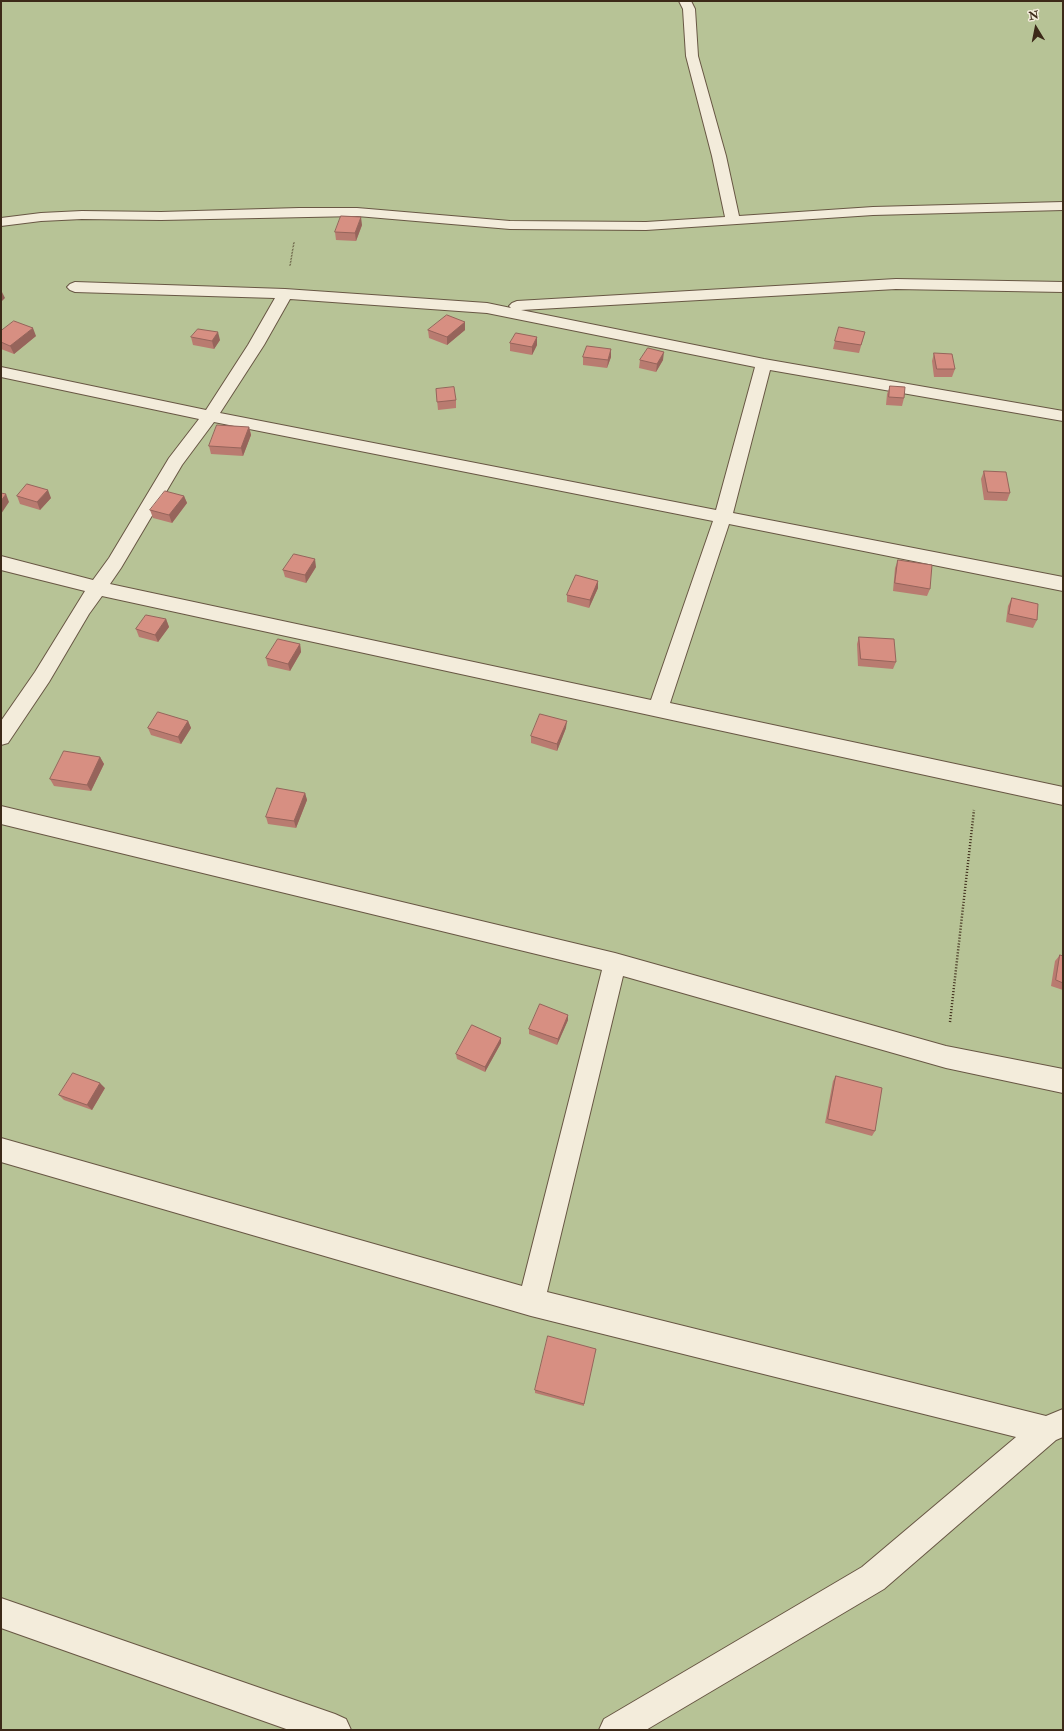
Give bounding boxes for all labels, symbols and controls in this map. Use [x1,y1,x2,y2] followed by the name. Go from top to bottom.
[1016,8,1056,48] north arrow
[1028,8,1040,23] text: N

